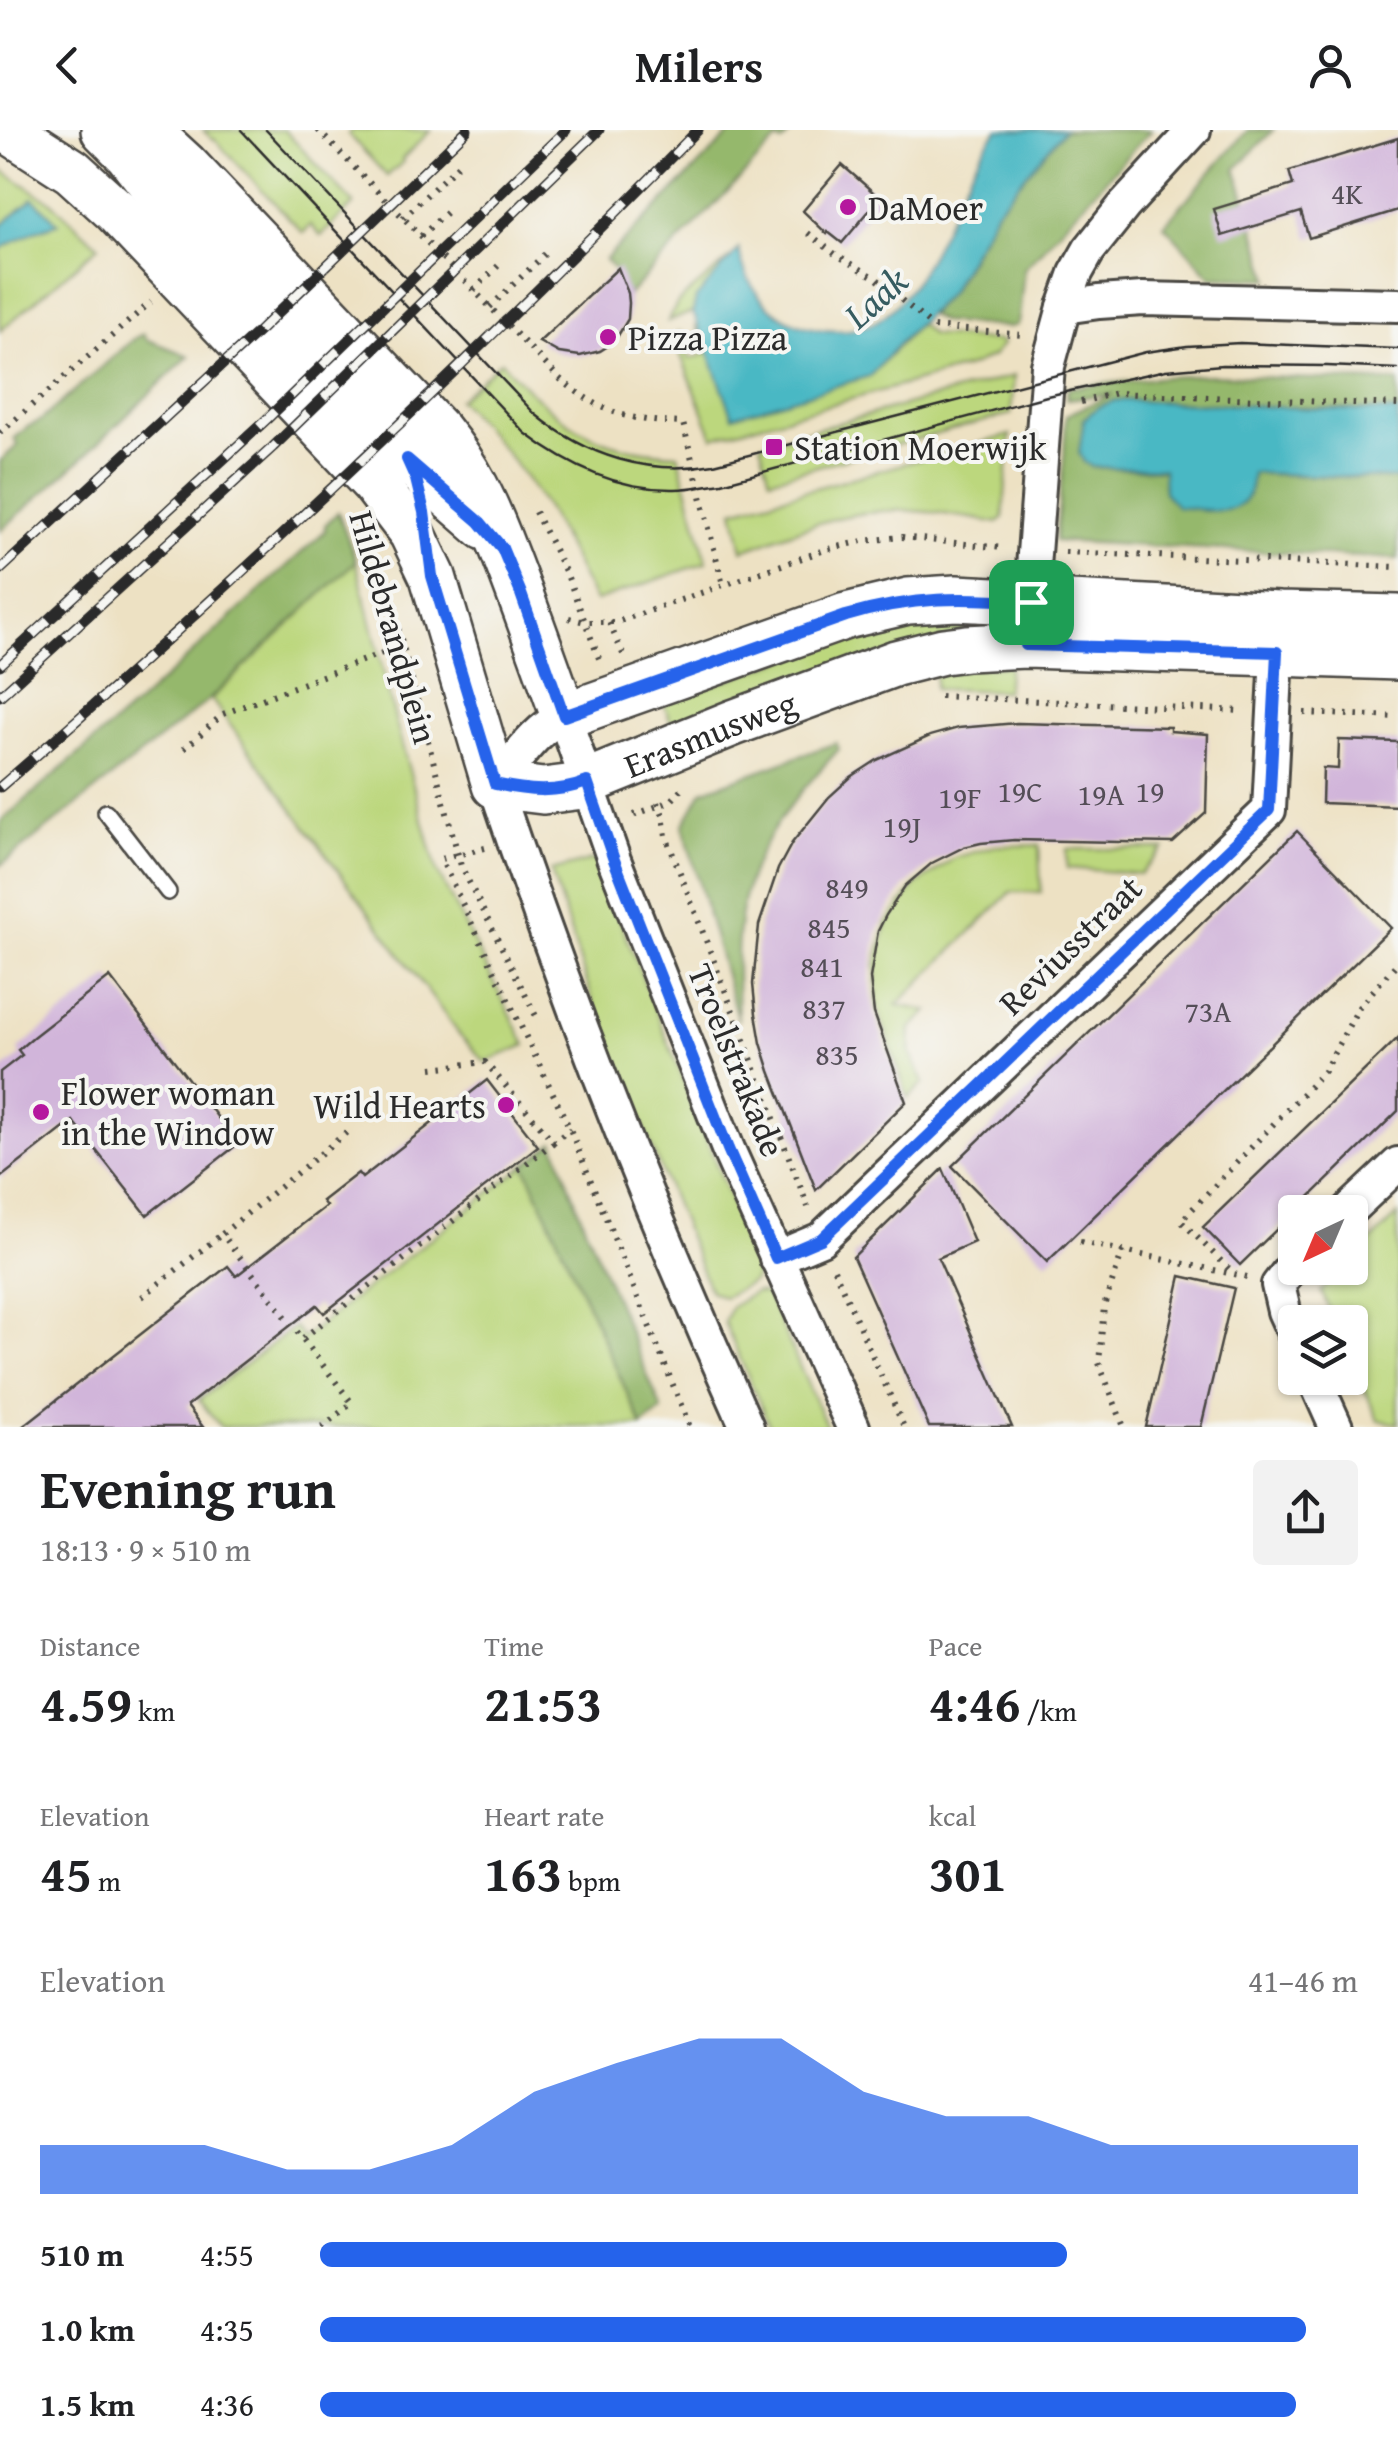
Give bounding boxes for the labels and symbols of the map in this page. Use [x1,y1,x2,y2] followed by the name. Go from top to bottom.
[1331,171,1363,215] house number: 4K
[868,182,983,233] place label: DaMoer
[837,196,859,218] marker: DaMoer
[830,252,920,342] water label: Laak
[628,312,788,363] place label: Pizza Pizza
[597,326,619,348] marker: Pizza Pizza
[794,422,1047,473] place label: Station Moerwijk
[763,436,785,458] marker: Station Moerwijk
[336,505,452,750] street label: Hildebrandplein
[989,560,1074,645] pin
[616,676,804,790] street label: Erasmusweg
[997,769,1043,813] house number: 19C
[1136,769,1164,813] house number: 19
[1077,772,1125,816] house number: 19A
[938,775,982,819] house number: 19F
[883,804,921,848] house number: 19J
[987,863,1153,1027] street label: Reviusstraat
[825,865,869,909] house number: 849
[807,905,851,949] house number: 845
[800,944,844,988] house number: 841
[675,956,799,1164] street label: Troelstrakade
[802,986,846,1030] house number: 837
[1184,989,1232,1033] house number: 73A
[815,1032,859,1076] house number: 835
[61,1067,275,1158] place label: Flower woman in the Window
[313,1080,486,1131] place label: Wild Hearts
[495,1094,517,1116] marker: Wild Hearts
[30,1101,52,1123] marker: Flower woman in the Window
[1278,1195,1368,1285] north arrow

